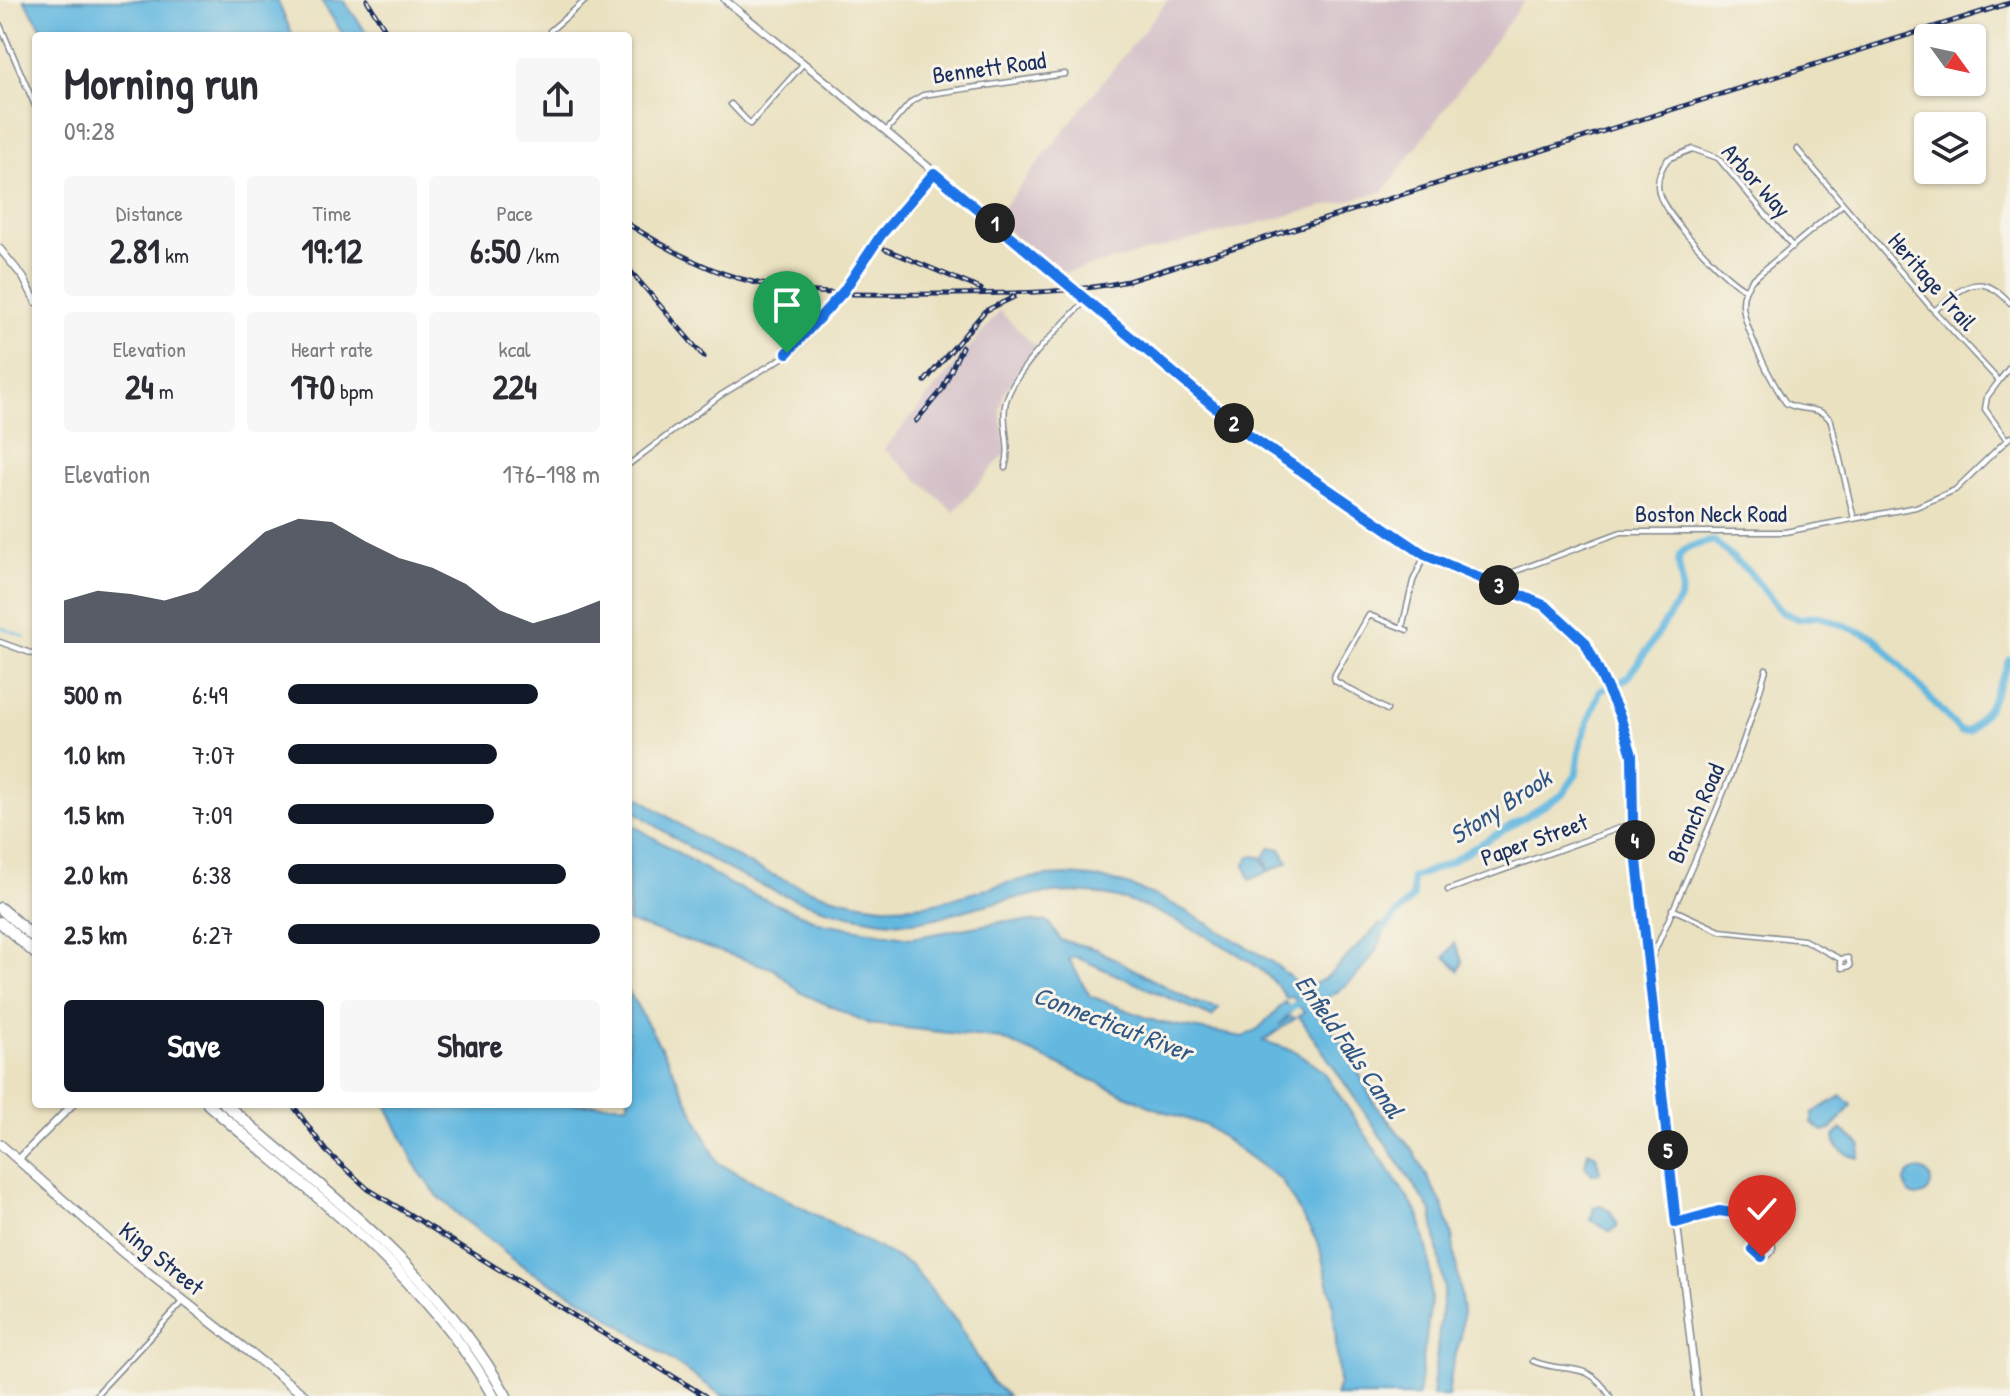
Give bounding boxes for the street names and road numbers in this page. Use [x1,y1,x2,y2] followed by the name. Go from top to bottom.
[930,43,1048,91] street label: Bennett Road
[1715,136,1799,224] street label: Arbor Way
[1881,225,1985,337] street label: Heritage Trail
[1635,497,1787,529] street label: Boston Neck Road
[1659,758,1731,868] street label: Branch Road
[1476,805,1593,873] street label: Paper Street
[113,1214,212,1303] street label: King Street

